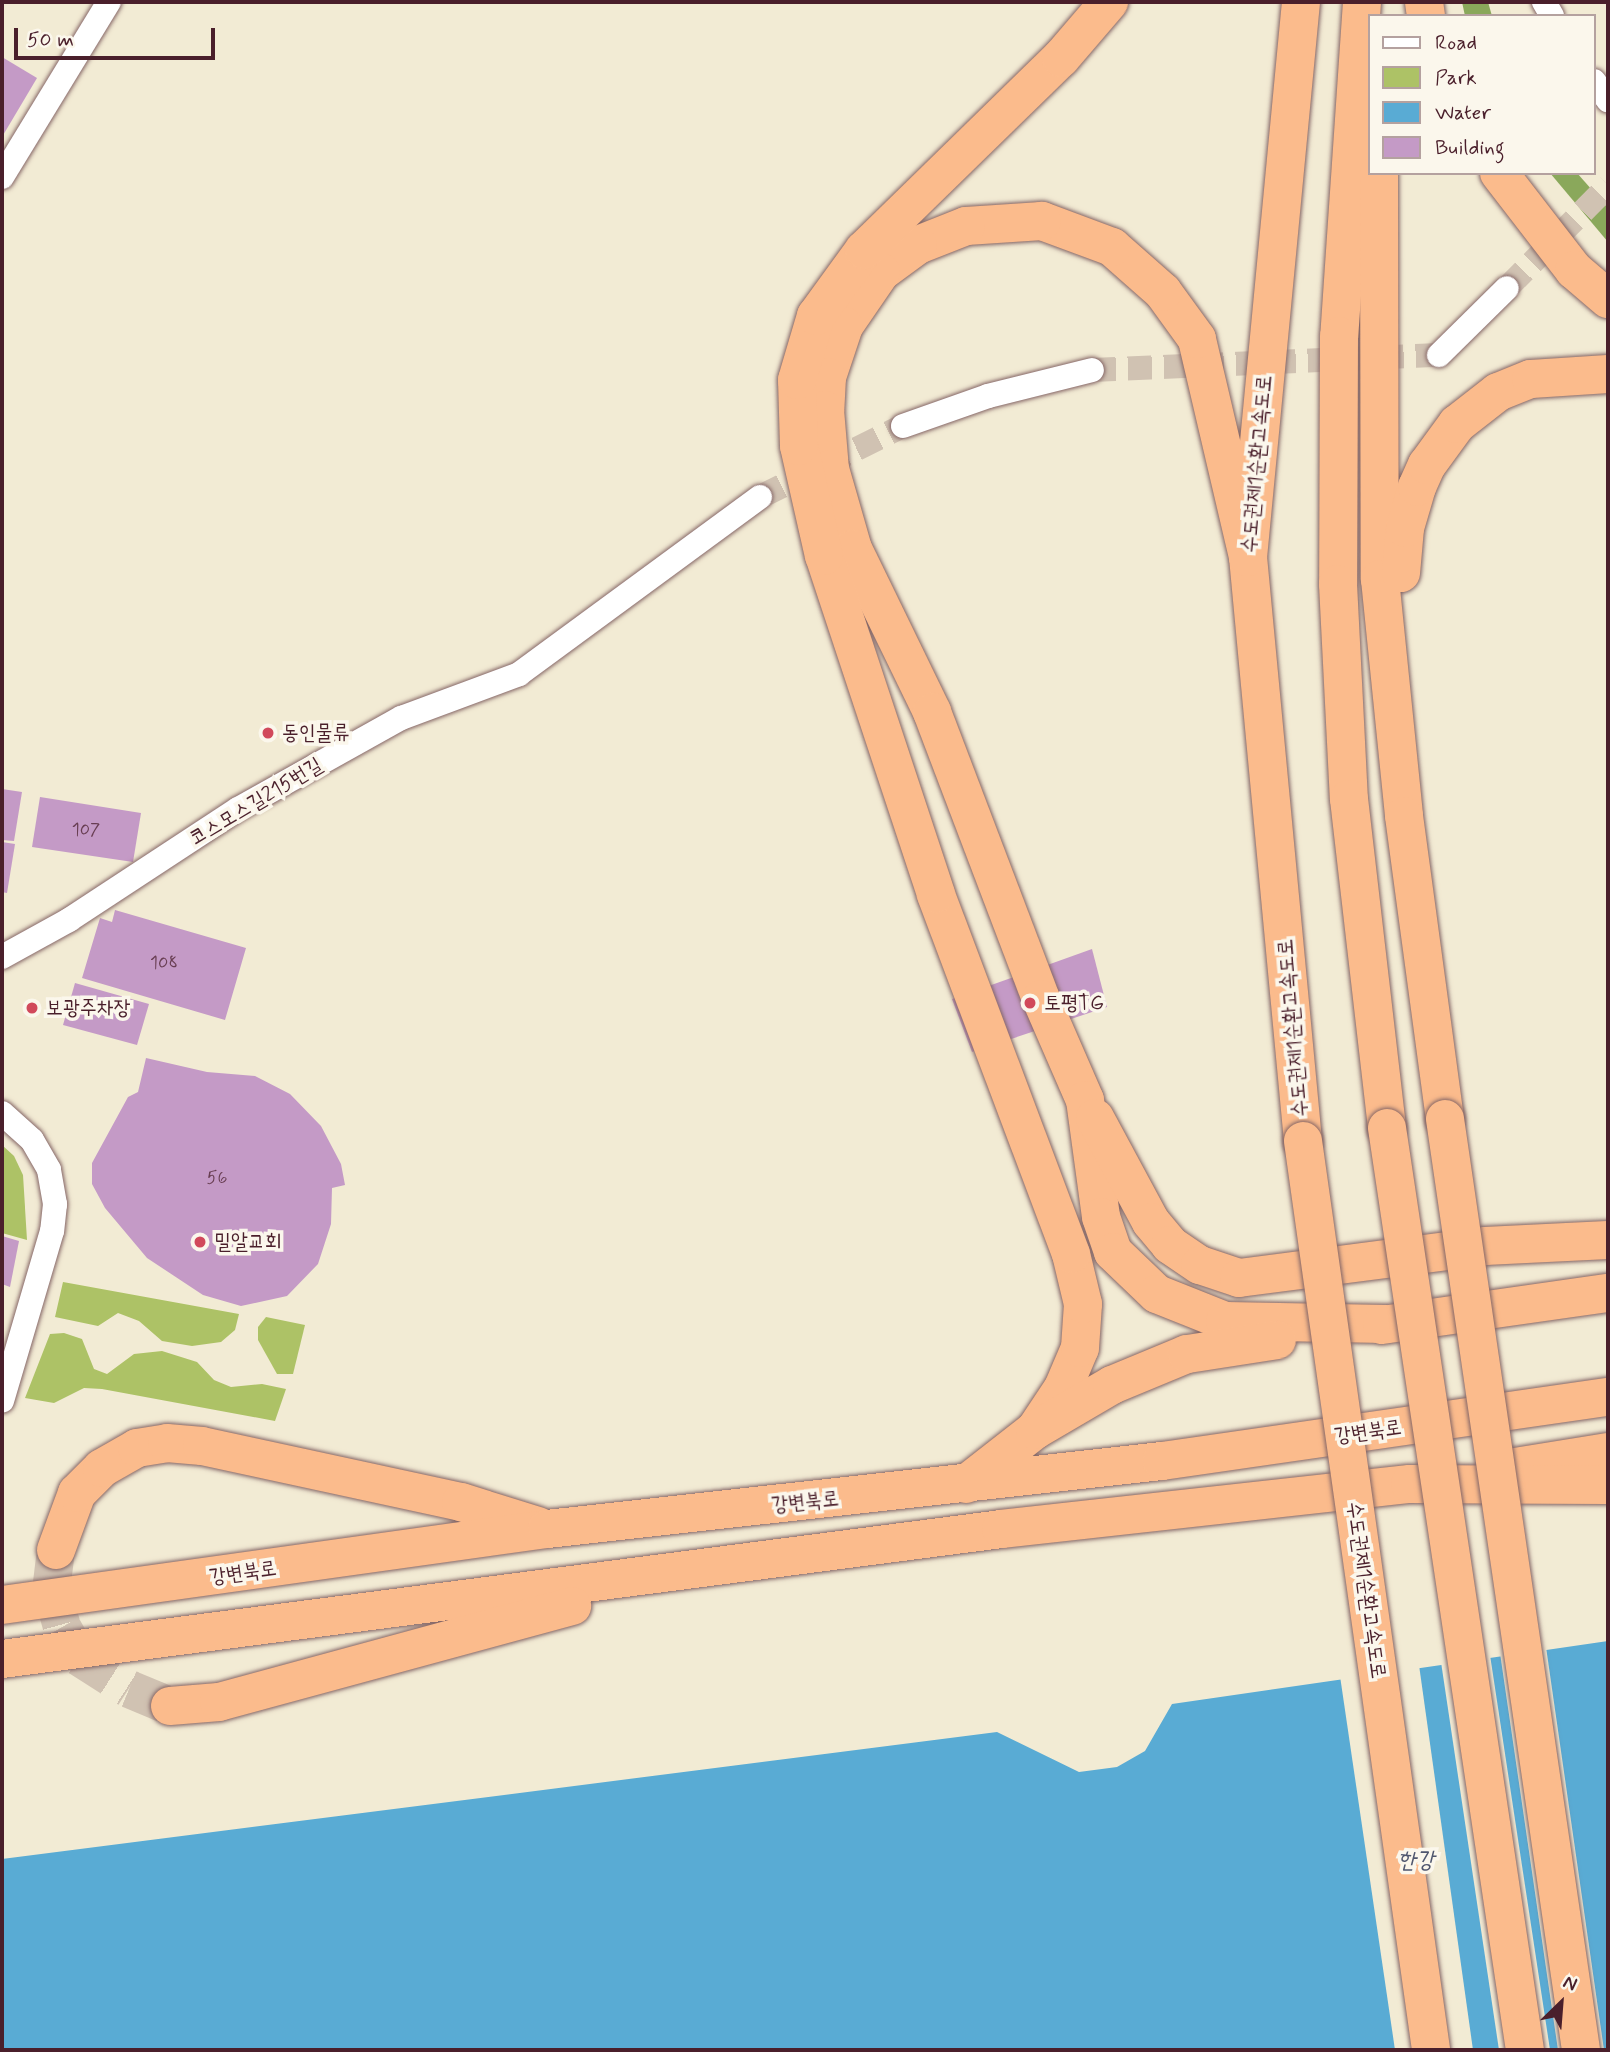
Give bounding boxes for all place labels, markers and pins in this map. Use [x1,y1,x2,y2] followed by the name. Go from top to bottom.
[282,720,350,746] place label: 동인물류
[260,725,276,741] marker: 동인물류
[1044,990,1104,1016] place label: 토평TG
[46,995,130,1021] place label: 보광주차장
[1022,995,1038,1011] marker: 토평TG
[24,1000,40,1016] marker: 보광주차장
[214,1229,282,1255] place label: 밀알교회
[192,1234,208,1250] marker: 밀알교회

